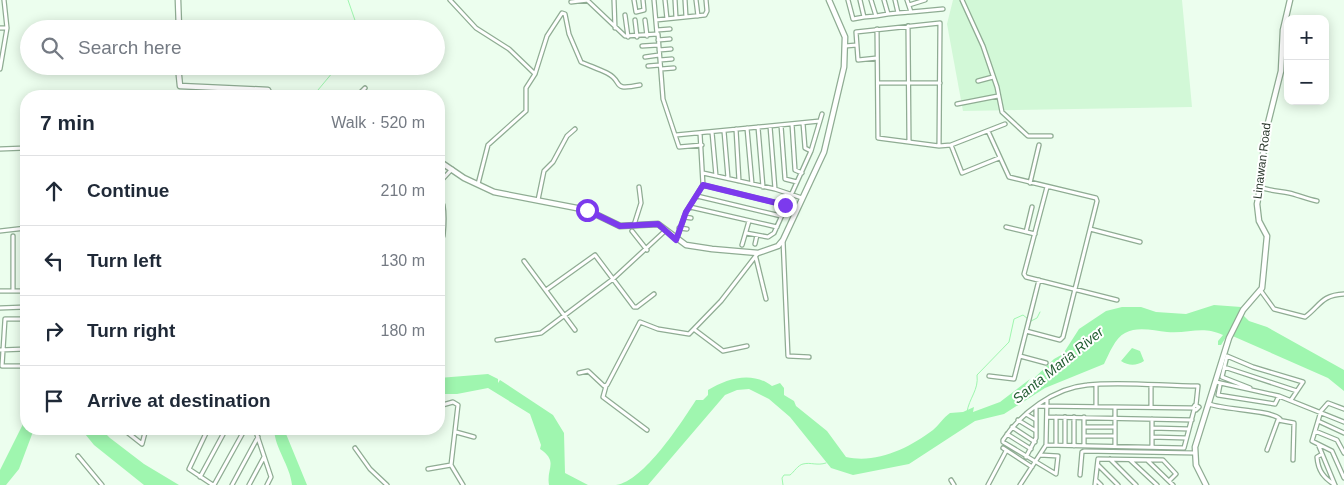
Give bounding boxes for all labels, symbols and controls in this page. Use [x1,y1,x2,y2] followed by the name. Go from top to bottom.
[1284,15,1329,105] map controls
[1284,15,1329,60] button: +
[20,20,445,75] search box
[38,34,66,62] icon: search
[78,37,182,58] text: Search here
[1284,60,1329,105] button: −
[40,111,95,134] text: 7 min
[331,114,425,131] text: Walk · 520 m
[1250,122,1274,200] street label: Linawan Road
[40,177,68,205] icon: ahead
[87,180,169,201] text: Continue
[381,182,425,199] text: 210 m
[774,194,797,217] route end
[576,199,599,222] route start
[40,247,68,275] icon: left
[87,250,162,271] text: Turn left
[381,252,425,269] text: 130 m
[40,317,68,345] icon: right
[87,320,175,341] text: Turn right
[381,322,425,339] text: 180 m
[1009,323,1108,406] water label: Santa Maria River
[40,387,68,415] icon: arrive
[87,390,271,411] text: Arrive at destination

